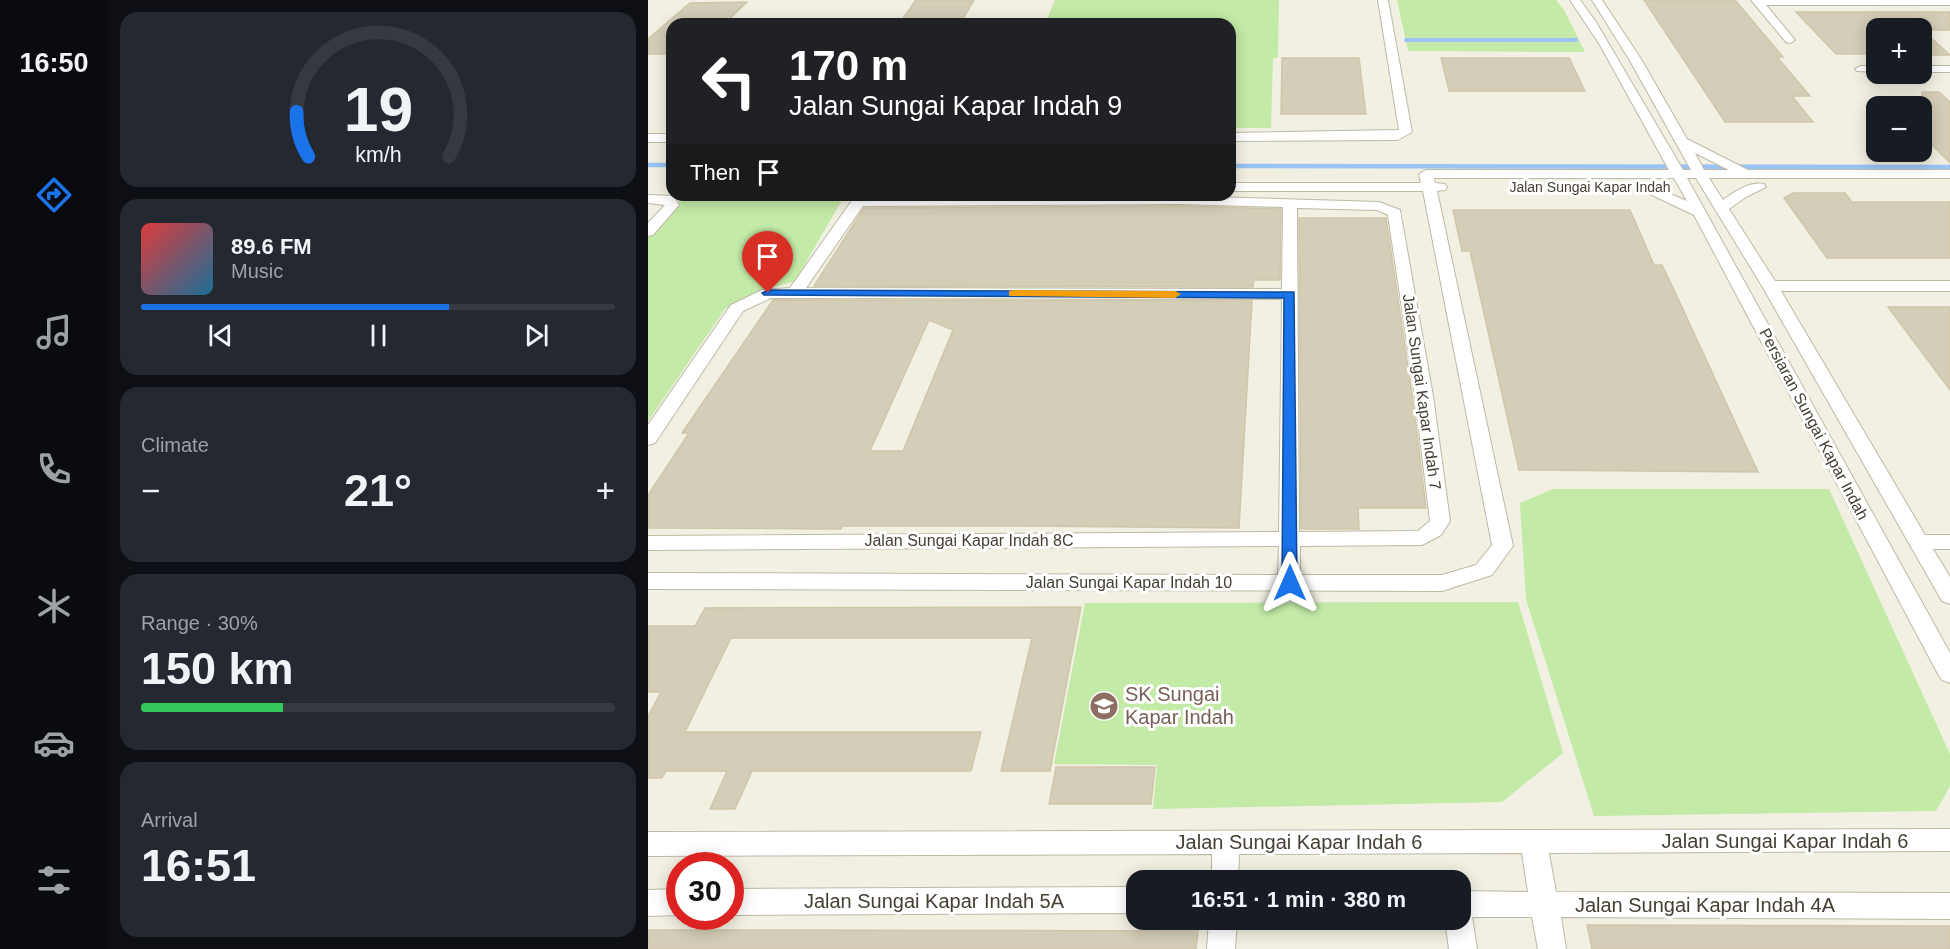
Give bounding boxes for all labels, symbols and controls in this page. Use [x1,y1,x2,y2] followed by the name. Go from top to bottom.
[1866,18,1932,162] map controls
[1866,18,1932,84] button: +
[690,42,768,120] icon: left
[789,42,908,89] text: 170 m
[19,48,89,78] text: 16:50
[343,75,413,144] text: 19
[789,91,1122,121] text: Jalan Sungai Kapar Indah 9
[1866,96,1932,162] button: −
[355,143,401,167] text: km/h
[752,156,785,189] icon: arrive
[690,160,740,185] text: Then
[33,174,75,216] icon: directions
[1509,179,1671,195] street label: Jalan Sungai Kapar Indah
[742,231,793,293] pin
[231,234,312,259] text: 89.6 FM
[751,240,784,273] icon: arrive
[231,260,283,282] text: Music
[1400,293,1444,491] street label: Jalan Sungai Kapar Indah 7
[33,311,75,353] icon: music
[204,319,237,352] icon: previous
[362,319,395,352] icon: pause
[520,319,553,352] icon: next
[1756,325,1872,523] street label: Persiaran Sungai Kapar Indah
[141,434,209,456] text: Climate
[33,448,75,490] icon: phone
[344,465,412,516] text: 21°
[141,472,160,509] text: −
[596,472,615,509] text: +
[864,532,1074,549] street label: Jalan Sungai Kapar Indah 8C
[1258,551,1322,615] position arrow
[1026,574,1232,591] street label: Jalan Sungai Kapar Indah 10
[33,585,75,627] icon: climate
[141,612,258,634] text: Range · 30%
[141,643,294,694] text: 150 km
[1125,683,1234,728] place label: SK Sungai Kapar Indah
[1088,690,1120,722] school or university icon: SK Sungai Kapar Indah
[33,722,75,764] icon: car
[141,809,198,831] text: Arrival
[1662,830,1908,852] street label: Jalan Sungai Kapar Indah 6
[1176,831,1422,853] street label: Jalan Sungai Kapar Indah 6
[141,840,256,891] text: 16:51
[666,852,744,930] speed limit sign: 30
[33,859,75,901] icon: filters
[1191,887,1406,912] text: 16:51 · 1 min · 380 m
[804,890,1065,912] street label: Jalan Sungai Kapar Indah 5A
[1575,894,1836,916] street label: Jalan Sungai Kapar Indah 4A

